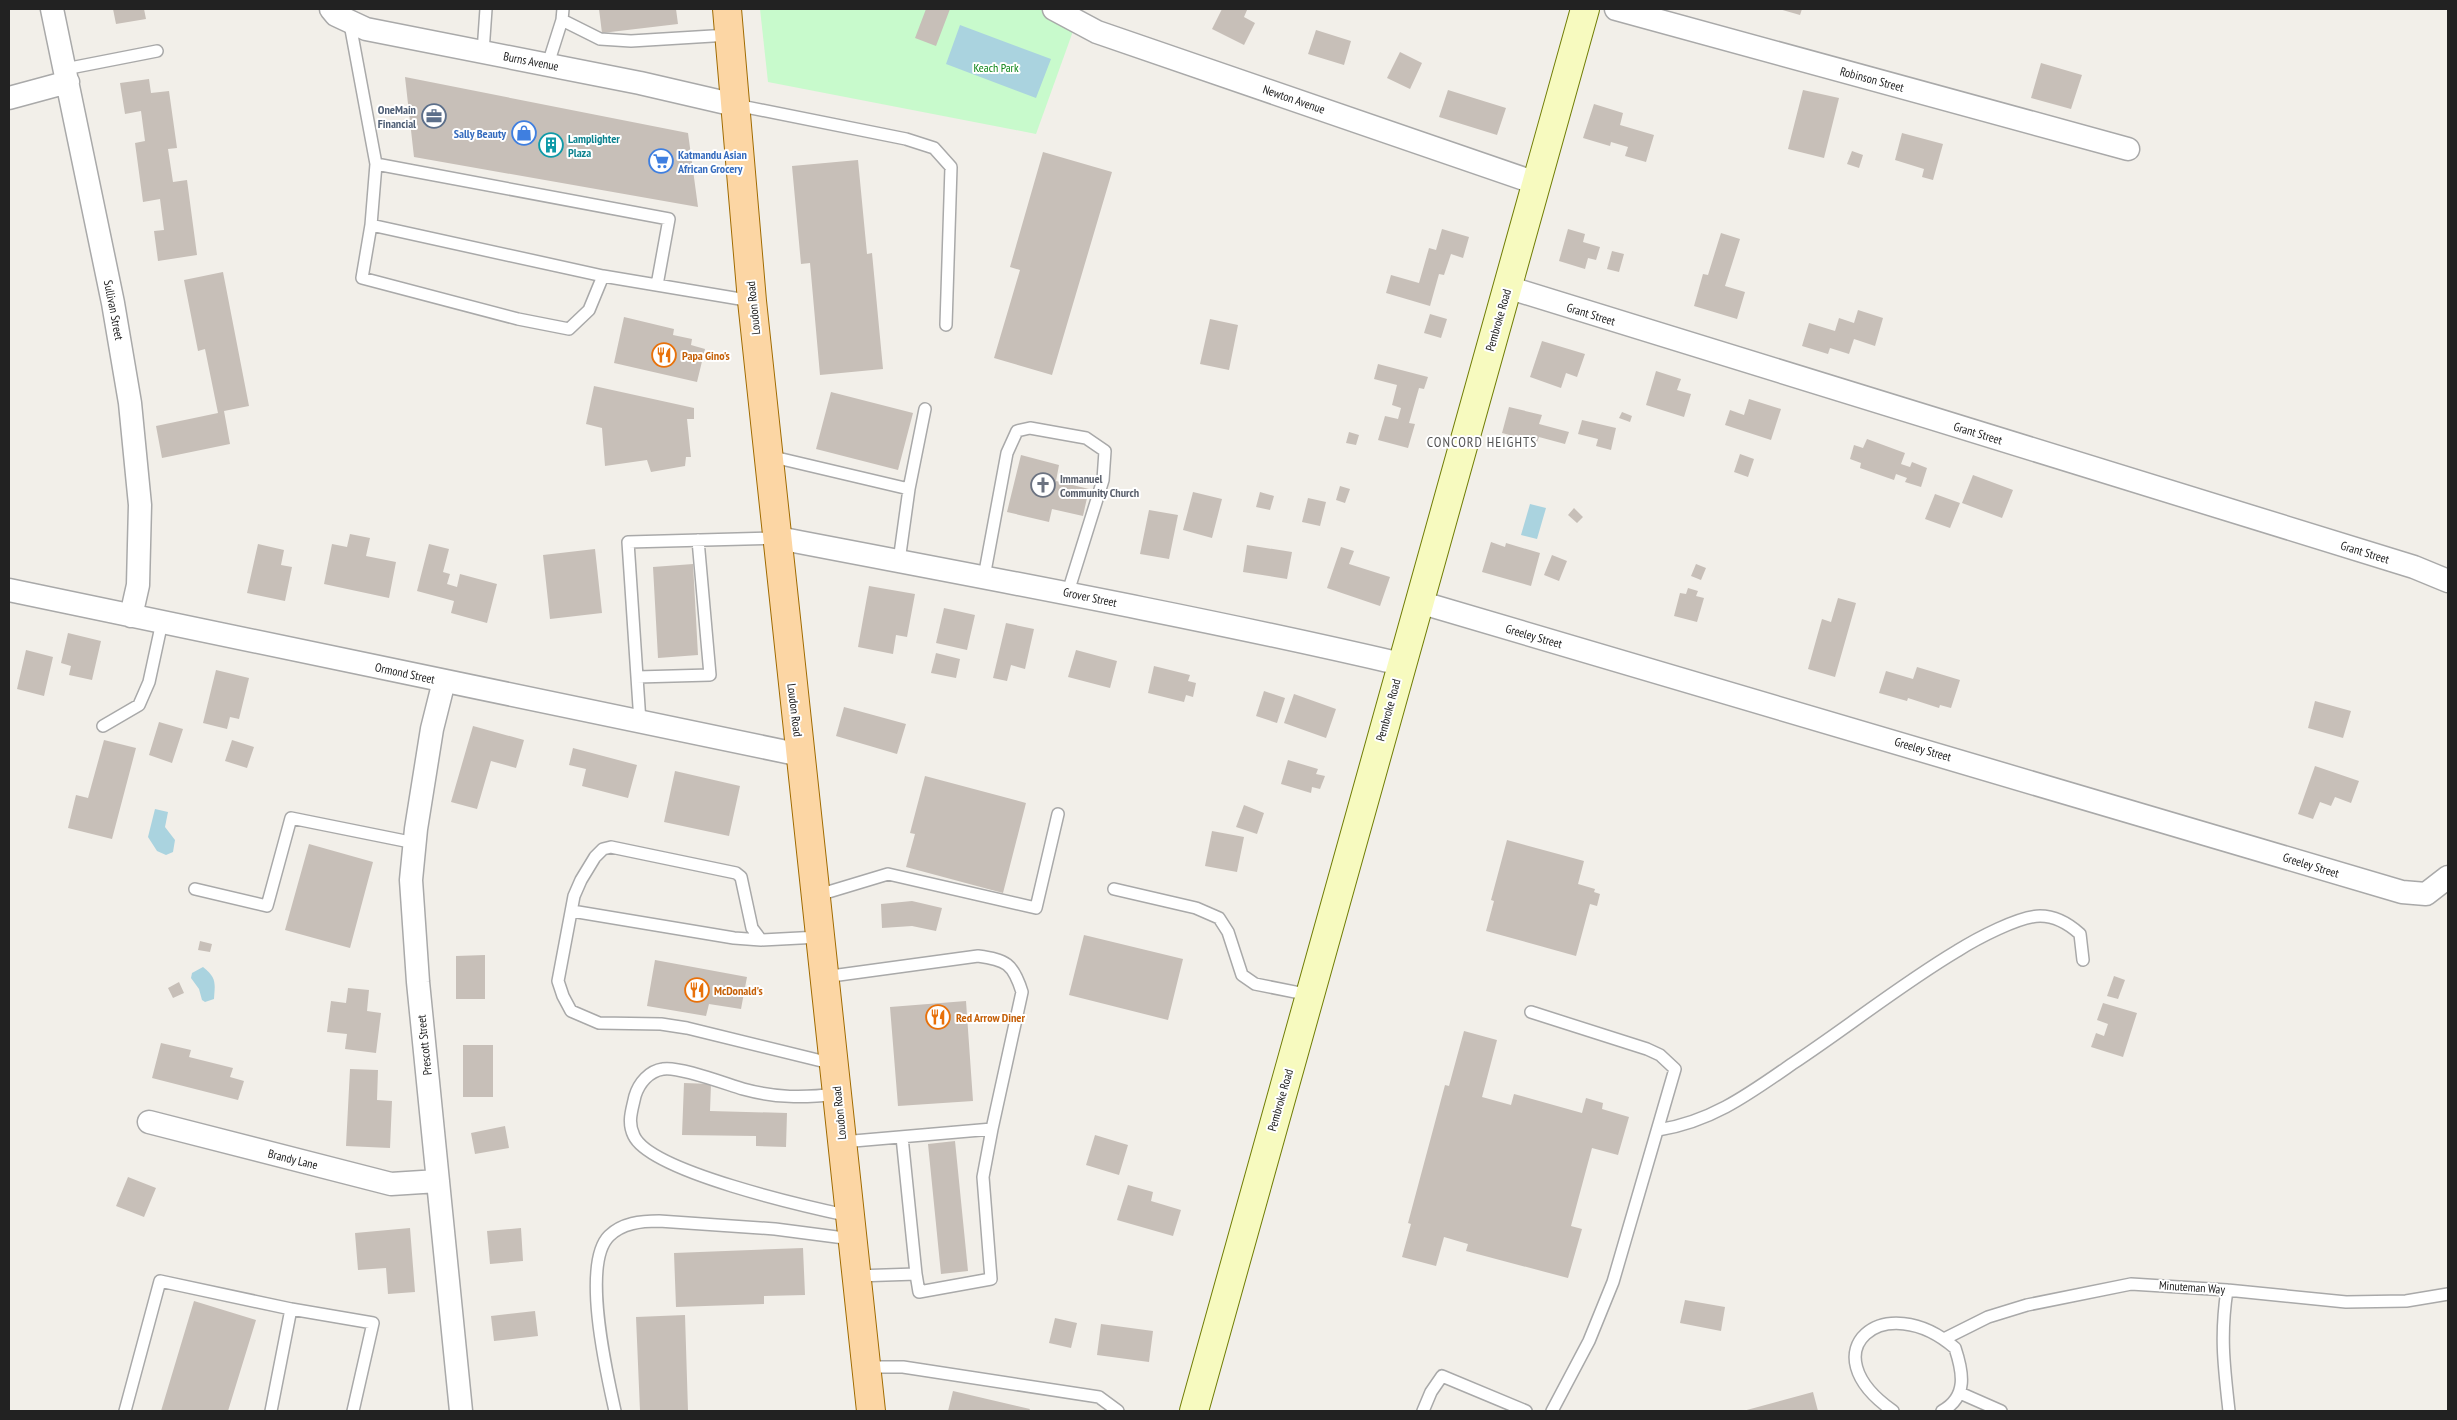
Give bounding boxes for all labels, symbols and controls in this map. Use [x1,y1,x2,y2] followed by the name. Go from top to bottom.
[502,48,560,74] street label: Burns Avenue
[973,60,1019,75] park label: Keach Park
[1838,63,1906,95] street label: Robinson Street
[1261,81,1327,117] street label: Newton Avenue
[378,102,416,131] place label: OneMain Financial
[421,103,447,129] office icon: OneMain Financial
[511,120,537,146] shop icon: Sally Beauty
[454,126,506,141] place label: Sally Beauty
[568,131,620,160] place label: Lamplighter Plaza
[538,132,564,158] building icon: Lamplighter Plaza
[677,147,747,176] place label: Katmandu Asian African Grocery
[648,148,674,174] supermarket icon: Katmandu Asian African Grocery
[101,279,127,342] street label: Sullivan Street
[743,281,763,335] street label: Loudon Road
[1482,287,1514,353] street label: Pembroke Road
[1565,300,1618,329] street label: Grant Street
[651,342,677,368] restaurant icon: Papa Gino's
[682,348,730,363] place label: Papa Gino's
[1952,419,2005,448] street label: Grant Street
[1427,433,1537,451] district label: CONCORD HEIGHTS
[1060,471,1139,500] place label: Immanuel Community Church
[1030,472,1056,498] church icon: Immanuel Community Church
[2339,538,2392,567] street label: Grant Street
[1062,584,1119,610] street label: Grover Street
[1504,621,1565,651] street label: Greeley Street
[374,659,437,687] street label: Ormond Street
[1372,677,1404,743] street label: Pembroke Road
[784,683,806,737] street label: Loudon Road
[1893,734,1954,764] street label: Greeley Street
[2281,849,2342,881] street label: Greeley Street
[684,977,710,1003] restaurant icon: McDonald's
[714,983,763,998] place label: McDonald's
[925,1004,951,1030] restaurant icon: Red Arrow Diner
[956,1010,1025,1025] place label: Red Arrow Diner
[413,1013,435,1076] street label: Prescott Street
[1264,1067,1296,1133] street label: Pembroke Road
[829,1086,849,1140] street label: Loudon Road
[267,1146,319,1172] street label: Brandy Lane
[2159,1277,2226,1297] street label: Minuteman Way

